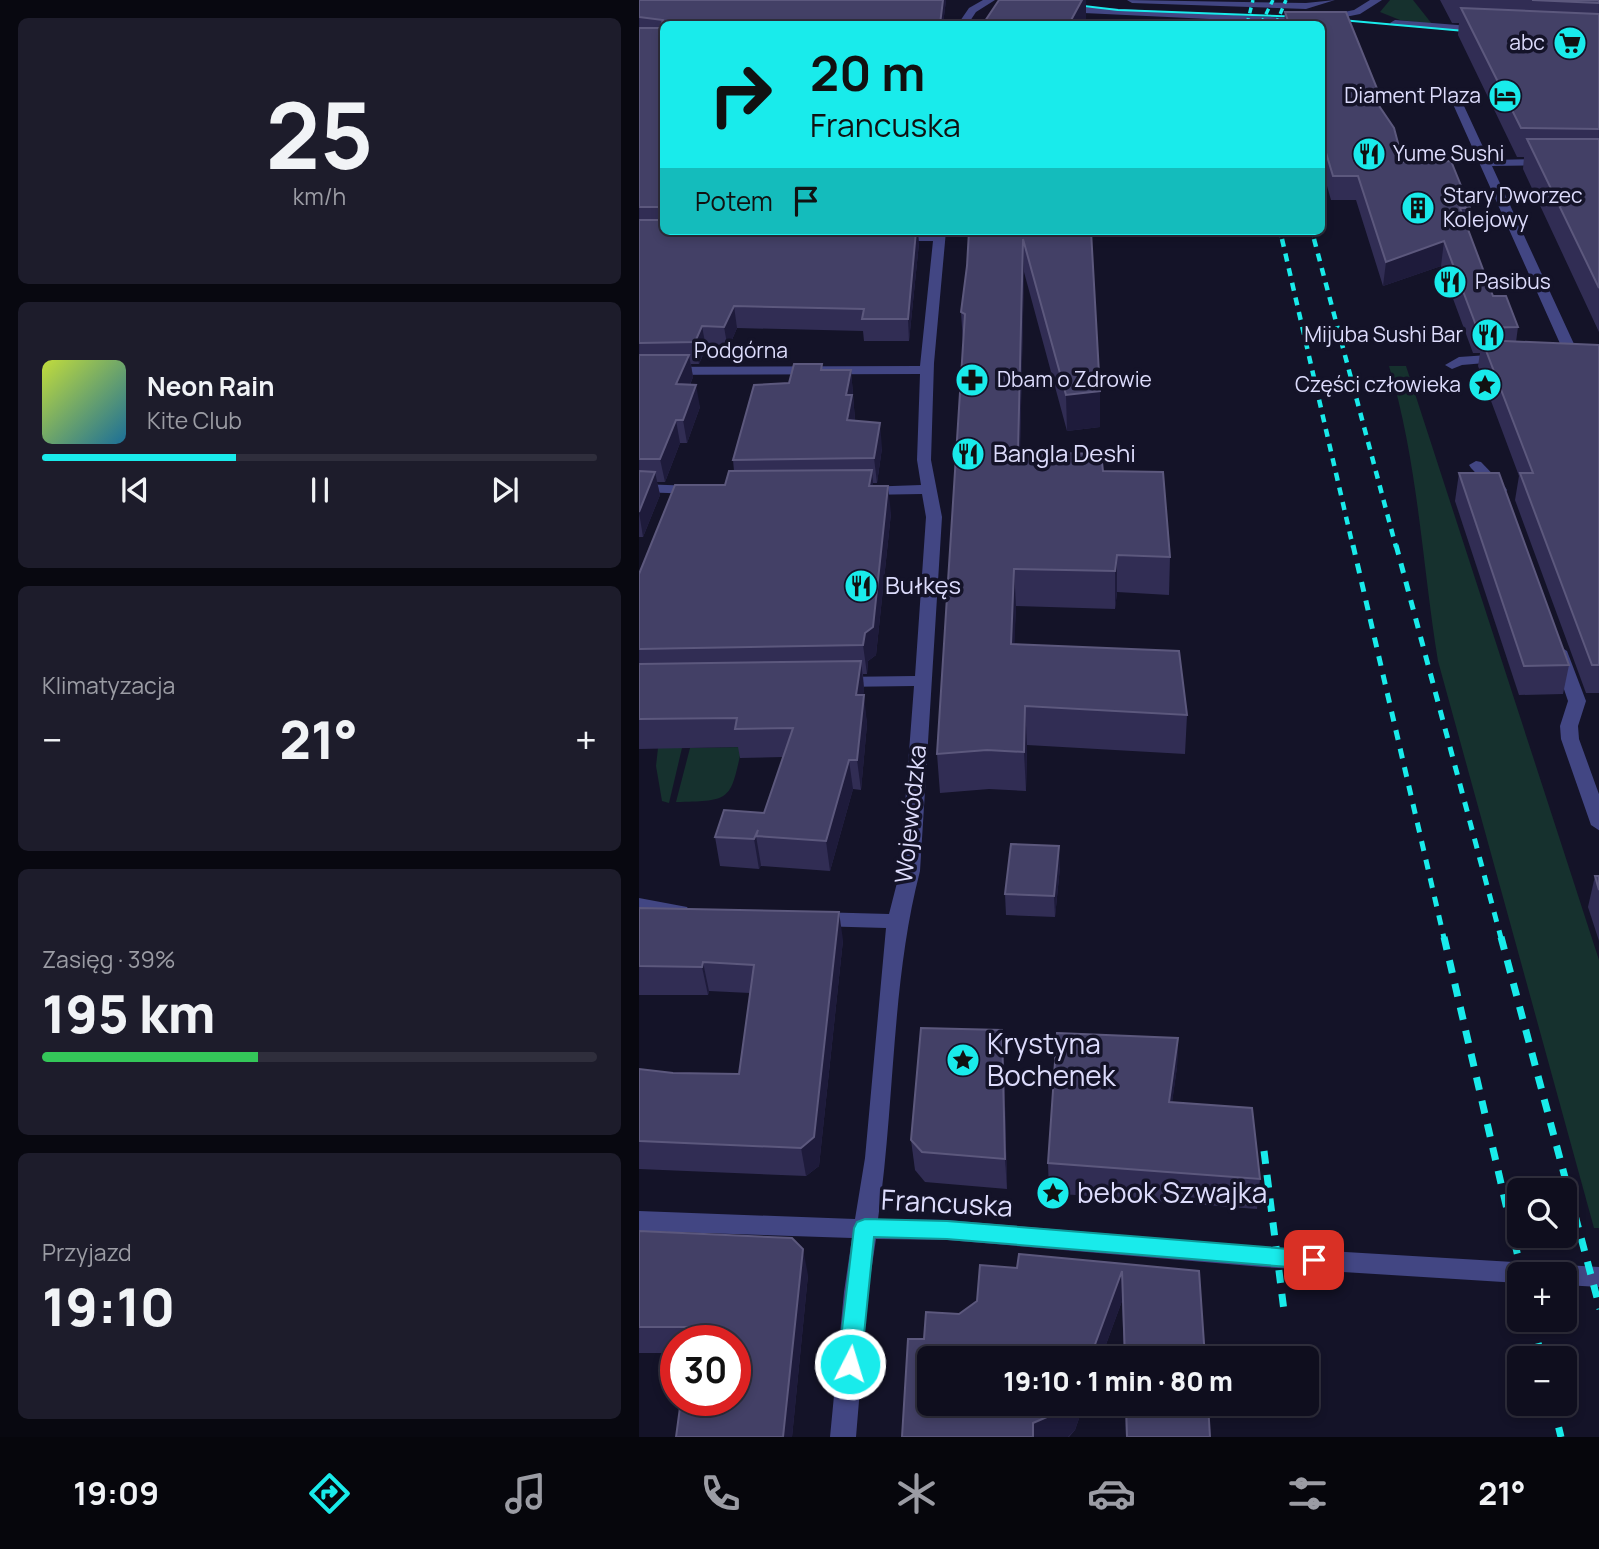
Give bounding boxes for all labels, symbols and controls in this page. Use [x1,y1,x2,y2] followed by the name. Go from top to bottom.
[1551,24,1589,62] supermarket icon: abc
[1509,28,1545,56] place label: abc
[810,39,925,106] text: 20 m
[695,49,786,140] icon: right
[266,72,373,196] text: 25
[1486,77,1524,115] hotel icon: Diament Plaza
[1344,81,1481,109] place label: Diament Plaza
[810,103,961,147] text: Francuska
[1350,135,1388,173] restaurant icon: Yume Sushi
[1393,139,1504,167] place label: Yume Sushi
[293,180,346,212] text: km/h
[1443,181,1583,233] place label: Stary Dworzec Kolejowy
[787,182,825,220] icon: arrive
[695,183,773,219] text: Potem
[1399,189,1437,227] building icon: Stary Dworzec Kolejowy
[1431,263,1469,301] restaurant icon: Pasibus
[1475,267,1551,295] place label: Pasibus
[1469,316,1507,354] restaurant icon: Mijuba Sushi Bar
[1304,320,1463,348] place label: Mijuba Sushi Bar
[694,336,788,364] street label: Podgórna
[953,361,991,399] pharmacy icon: Dbam o Zdrowie
[997,365,1152,393] place label: Dbam o Zdrowie
[1466,366,1504,404] place icon: Części człowieka
[147,368,275,404] text: Neon Rain
[1295,370,1461,398] place label: Części człowieka
[147,404,242,436] text: Kite Club
[949,435,987,473] restaurant icon: Bangla Deshi
[993,436,1136,469] place label: Bangla Deshi
[116,471,154,509] icon: previous
[301,471,339,509] icon: pause
[486,471,524,509] icon: next
[842,567,880,605] restaurant icon: Bułkęs
[885,568,961,601] place label: Bułkęs
[42,669,175,701] text: Klimatyzacja
[280,704,358,775] text: 21°
[42,713,63,765] text: −
[575,713,597,765] text: +
[886,743,933,885] street label: Wojewódzka
[42,943,176,975] text: Zasięg · 39%
[42,978,215,1049] text: 195 km
[987,1024,1117,1094] place label: Krystyna Bochenek
[944,1041,982,1079] place icon: Krystyna Bochenek
[1077,1173,1267,1211] place label: bebok Szwajka
[1034,1174,1072,1212] place icon: bebok Szwajka
[1507,1178,1577,1416] map controls
[1507,1178,1577,1248] button: search
[880,1180,1014,1224] street label: Francuska
[1284,1230,1344,1290] pin
[42,1236,132,1268] text: Przyjazd
[1295,1241,1333,1279] icon: arrive
[1507,1262,1577,1332] button: +
[42,1271,175,1342] text: 19:10
[660,1325,751,1416] speed limit sign: 30
[813,1327,887,1401] position arrow
[1507,1346,1577,1416] button: −
[1003,1363,1233,1399] text: 19:10 · 1 min · 80 m
[305,1469,354,1518] icon: directions
[501,1469,550,1518] icon: music
[696,1469,745,1518] icon: phone
[892,1469,941,1518] icon: climate
[1087,1469,1136,1518] icon: car
[1283,1469,1332,1518] icon: filters
[73,1471,159,1515] text: 19:09
[1478,1471,1526,1515] text: 21°

